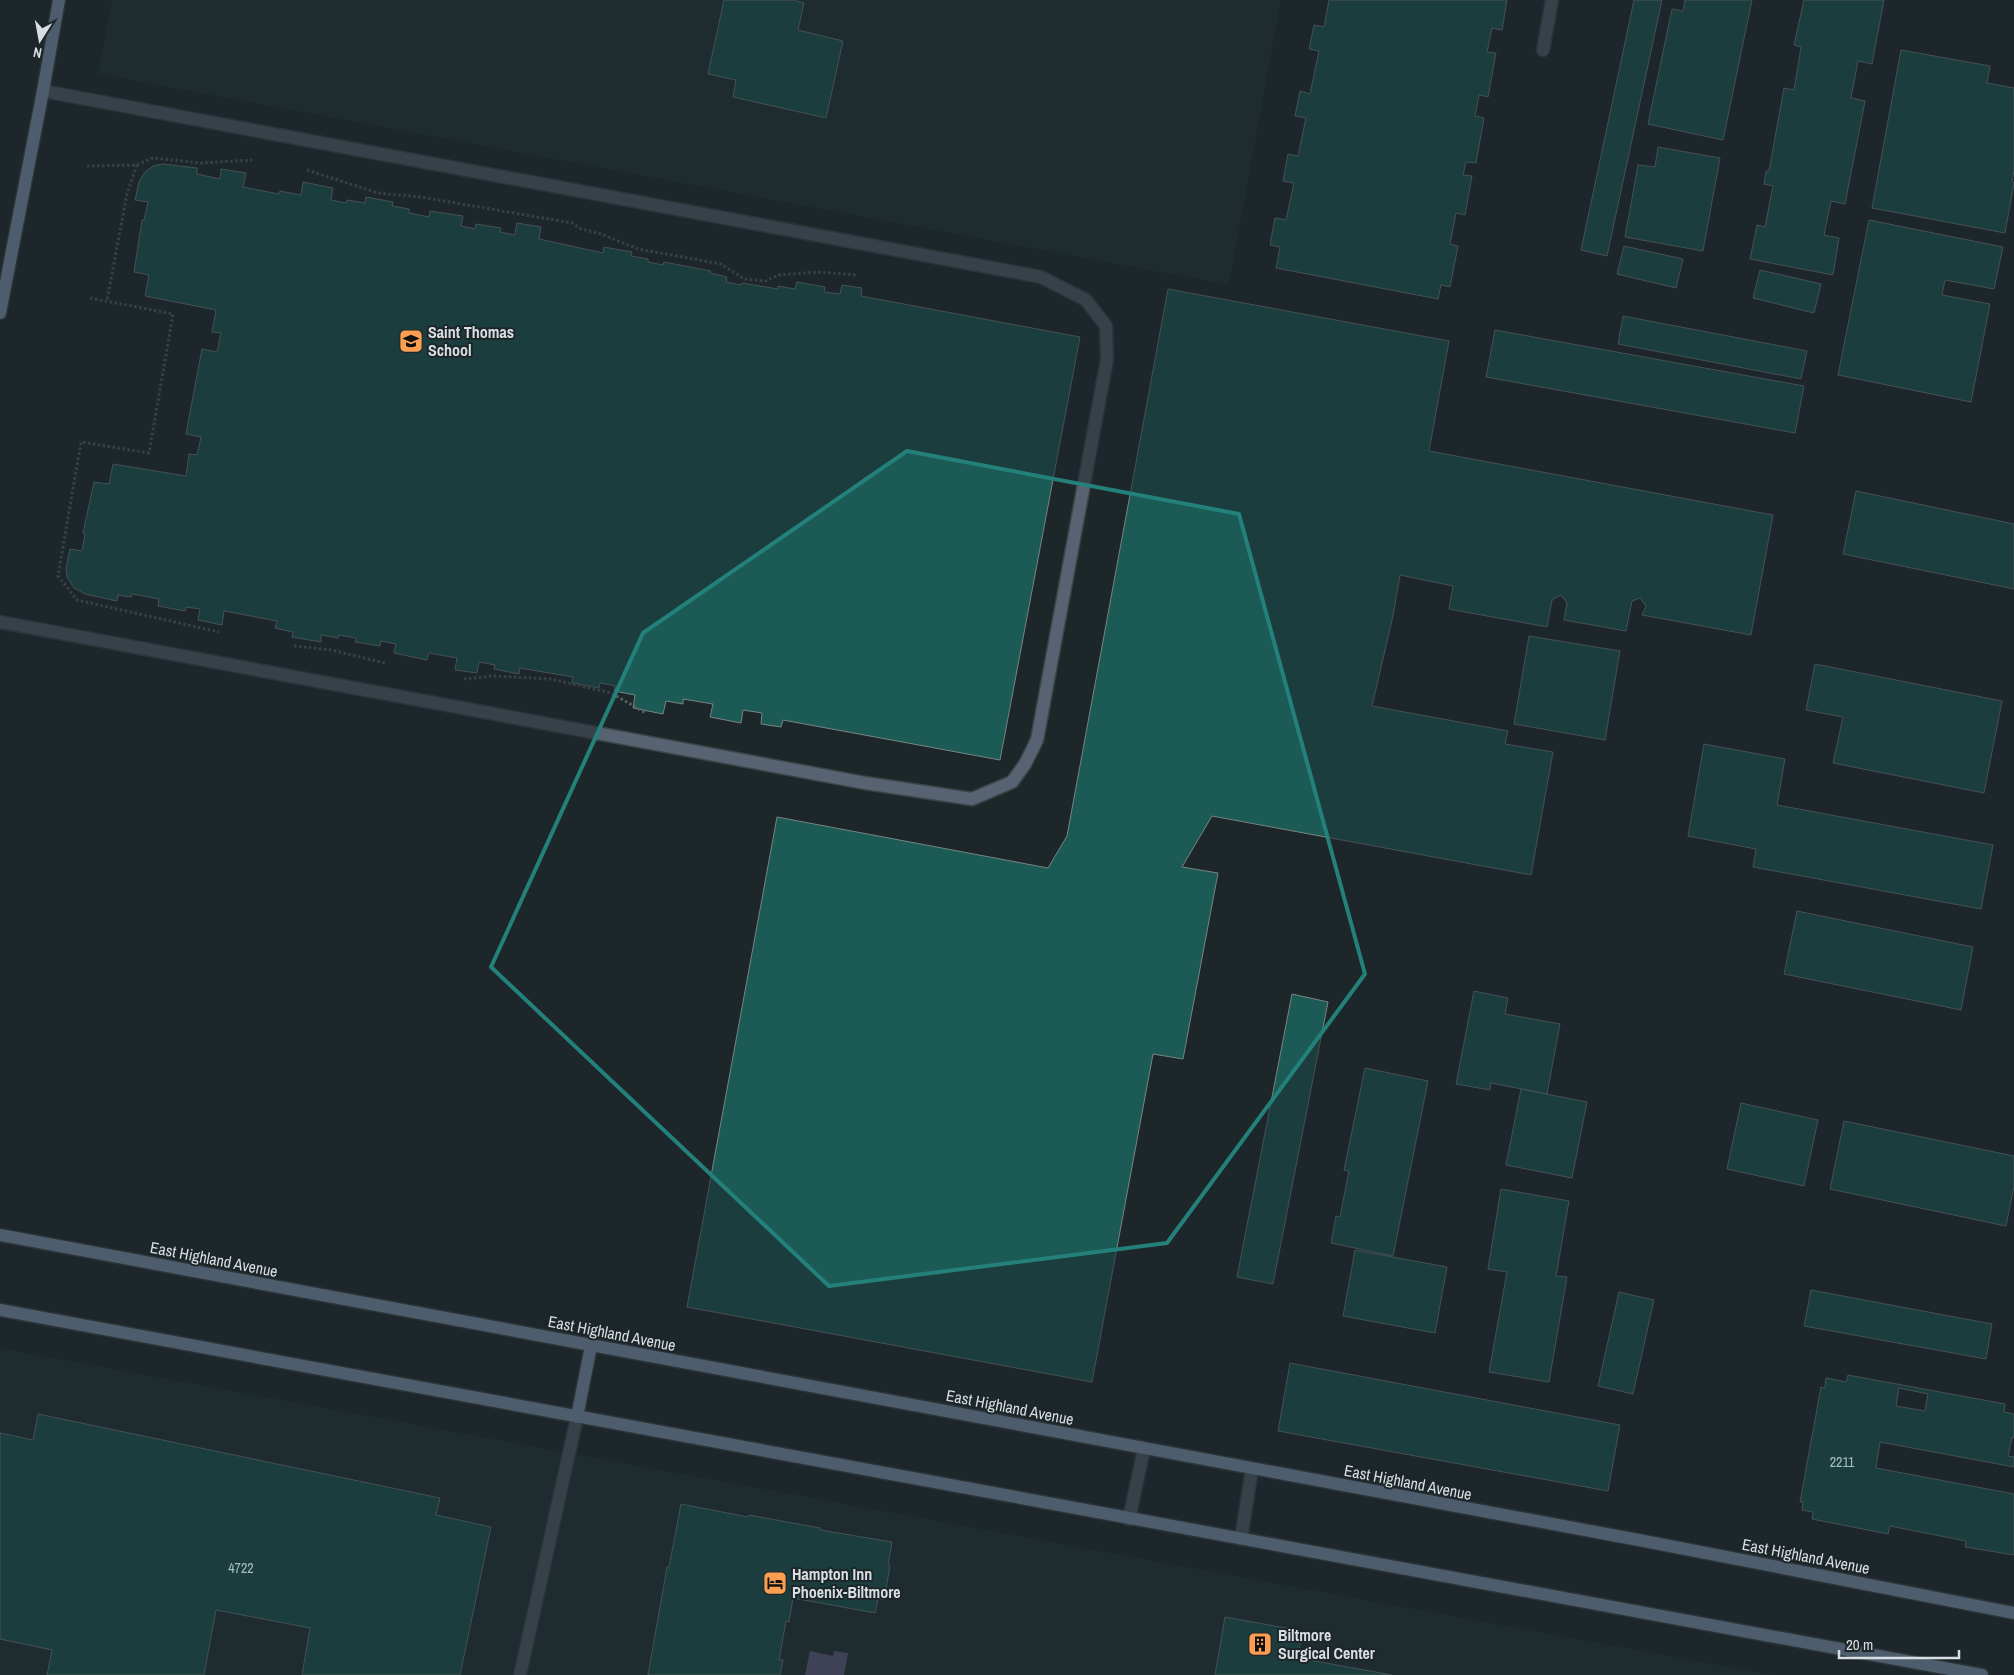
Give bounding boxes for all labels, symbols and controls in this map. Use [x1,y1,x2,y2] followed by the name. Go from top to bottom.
[15,15,65,65] north arrow
[32,43,43,62] text: N
[428,321,514,361] place label: Saint Thomas School
[398,328,424,354] school or university icon: Saint Thomas School
[148,1236,280,1282] street label: East Highland Avenue
[546,1310,678,1356] street label: East Highland Avenue
[944,1384,1076,1430] street label: East Highland Avenue
[1830,1453,1855,1471] house number: 2211
[1342,1459,1474,1505] street label: East Highland Avenue
[1740,1533,1872,1579] street label: East Highland Avenue
[228,1559,254,1577] house number: 4722
[792,1563,901,1603] place label: Hampton Inn Phoenix-Biltmore
[762,1570,788,1596] hotel icon: Hampton Inn Phoenix-Biltmore
[1278,1624,1376,1664] place label: Biltmore Surgical Center
[1839,1628,1959,1660] scale bar
[1247,1631,1273,1657] building icon: Biltmore Surgical Center
[1846,1634,1873,1655] text: 20 m

